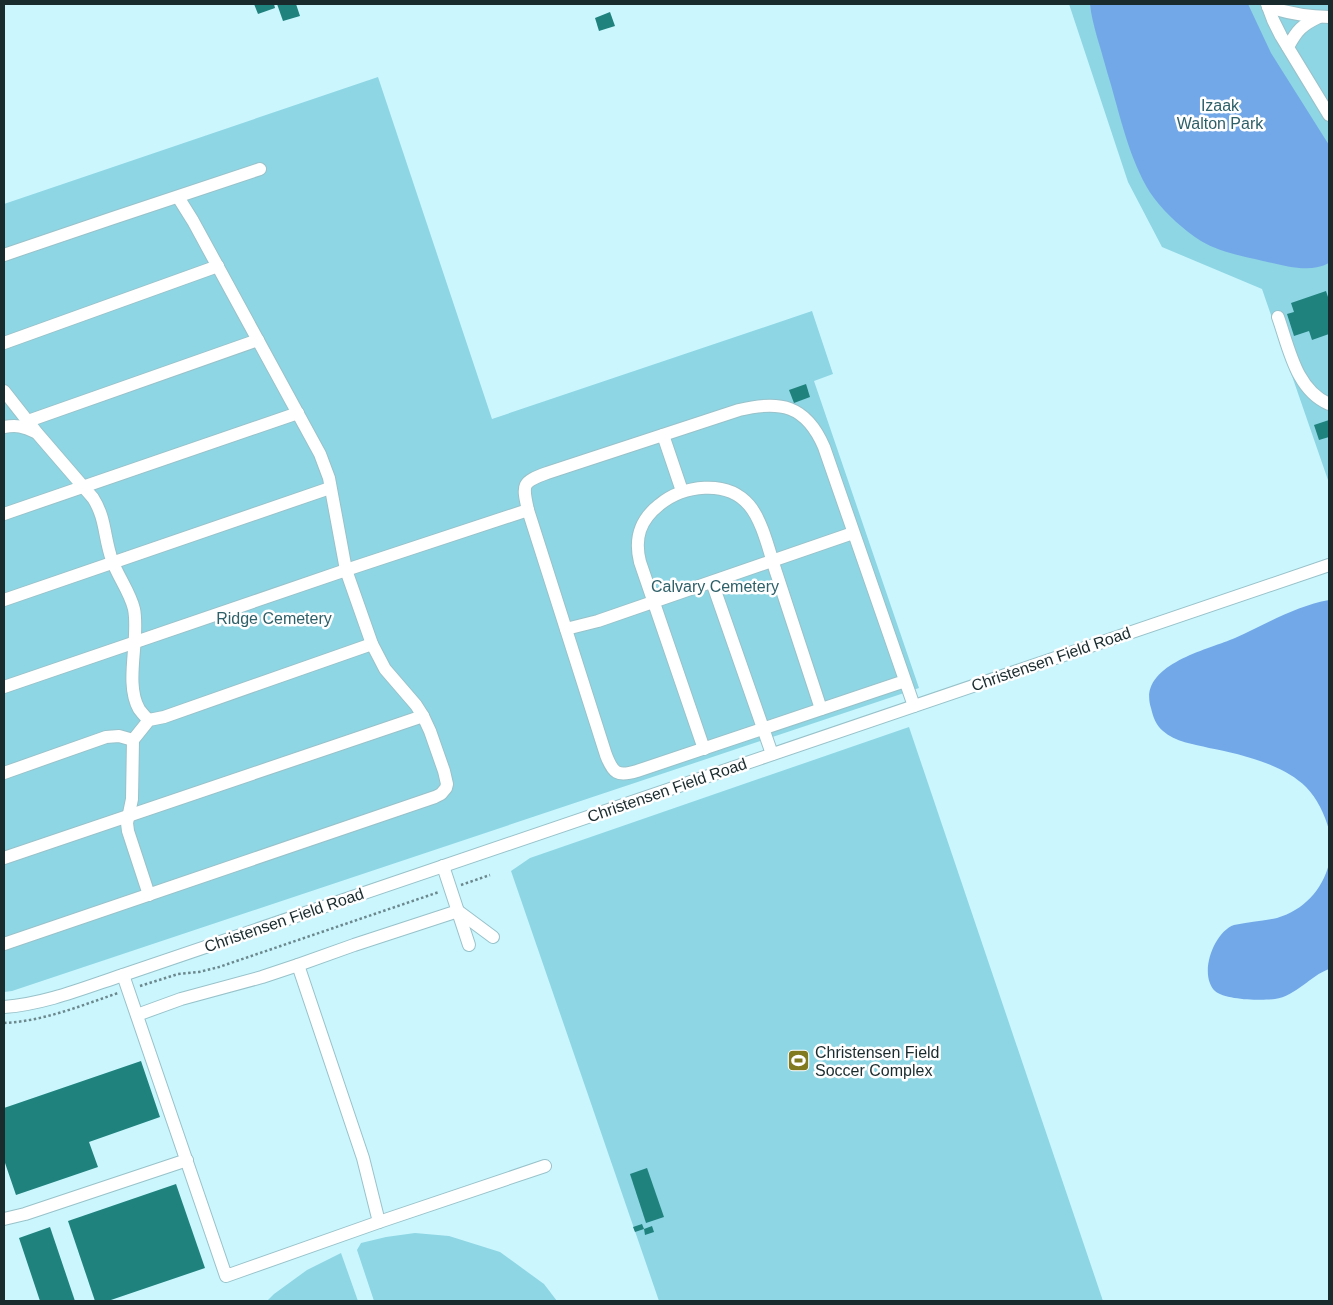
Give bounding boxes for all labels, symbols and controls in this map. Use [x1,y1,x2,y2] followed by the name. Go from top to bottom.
[1177,97,1264,132] park label: Izaak Walton Park
[651,578,779,595] park label: Calvary Cemetery
[216,610,332,627] park label: Ridge Cemetery
[969,624,1133,694] street label: Christensen Field Road
[585,755,749,825] street label: Christensen Field Road
[202,885,366,955] street label: Christensen Field Road
[815,1044,940,1079] place label: Christensen Field Soccer Complex
[787,1049,811,1073] sports icon: Christensen Field Soccer Complex

